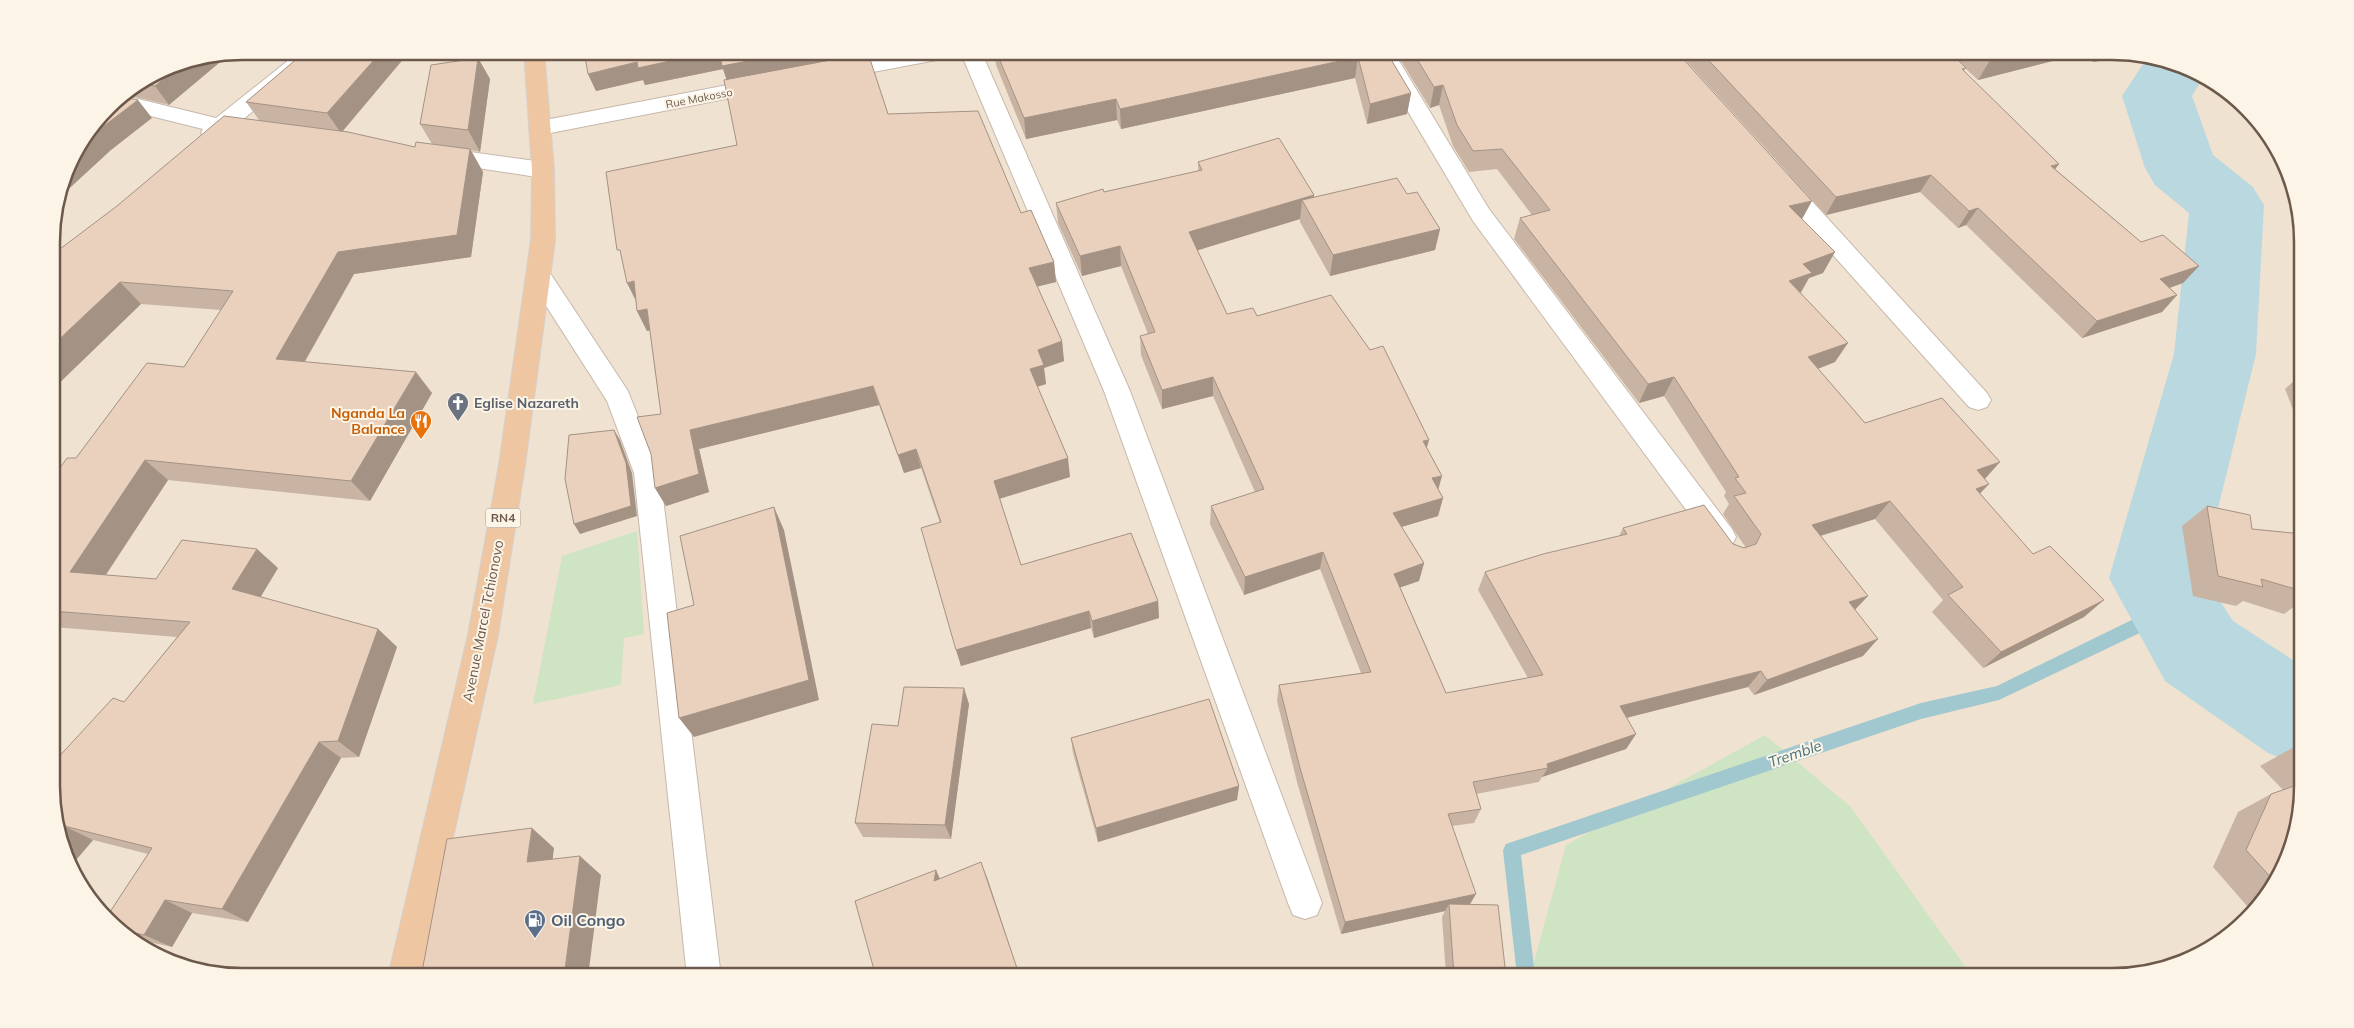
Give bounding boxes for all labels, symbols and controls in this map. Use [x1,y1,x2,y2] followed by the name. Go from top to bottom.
[664,85,734,111] street label: Rue Makosso
[446,391,470,422] church icon: Eglise Nazareth
[474,394,579,412] place label: Eglise Nazareth
[331,404,405,438] place label: Nganda La Balance
[409,409,433,440] restaurant icon: Nganda La Balance
[486,508,520,528] road number: RN4
[458,539,508,703] street label: Avenue Marcel Tchionovo
[1766,736,1824,772] water label: Tremble
[523,908,547,939] fuel station icon: Oil Congo
[551,910,625,930] place label: Oil Congo

